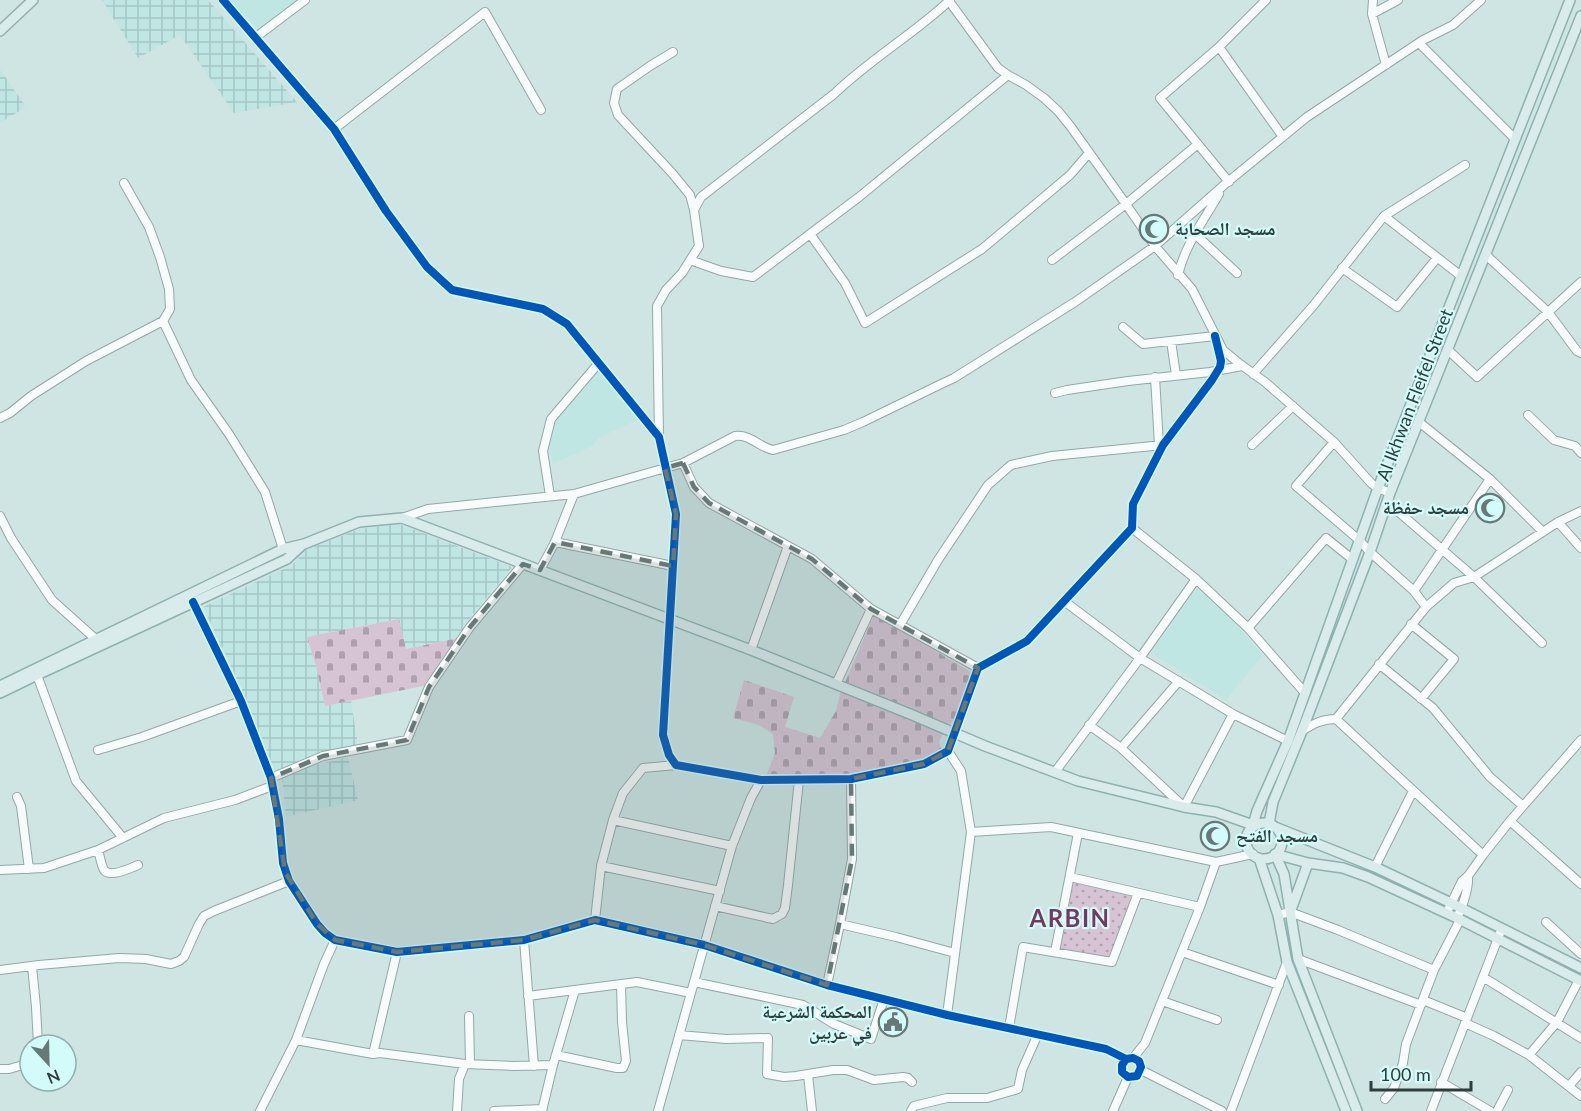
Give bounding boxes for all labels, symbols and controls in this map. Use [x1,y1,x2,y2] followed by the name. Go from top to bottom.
[1138,213,1170,245] mosque icon: مسجد الصحابة
[1175,217,1276,240] place label: مسجد الصحابة
[1371,305,1457,484] street label: Al Ikhwan Fleifel Street
[1474,492,1506,524] mosque icon: مسجد حفظة
[1383,496,1469,518] place label: مسجد حفظة
[1199,820,1231,852] mosque icon: مسجد الفتح
[1236,824,1318,848] place label: مسجد الفتح
[1028,903,1111,932] district label: ARBIN
[762,1000,872,1047] place label: المحكمة الشرعية في عربين
[877,1006,909,1038] public building icon: المحكمة الشرعية في عربين
[18,1033,78,1093] north arrow
[1371,1054,1472,1092] scale bar
[1380,1063,1431,1085] text: 100 m
[45,1066,63,1088] text: N

